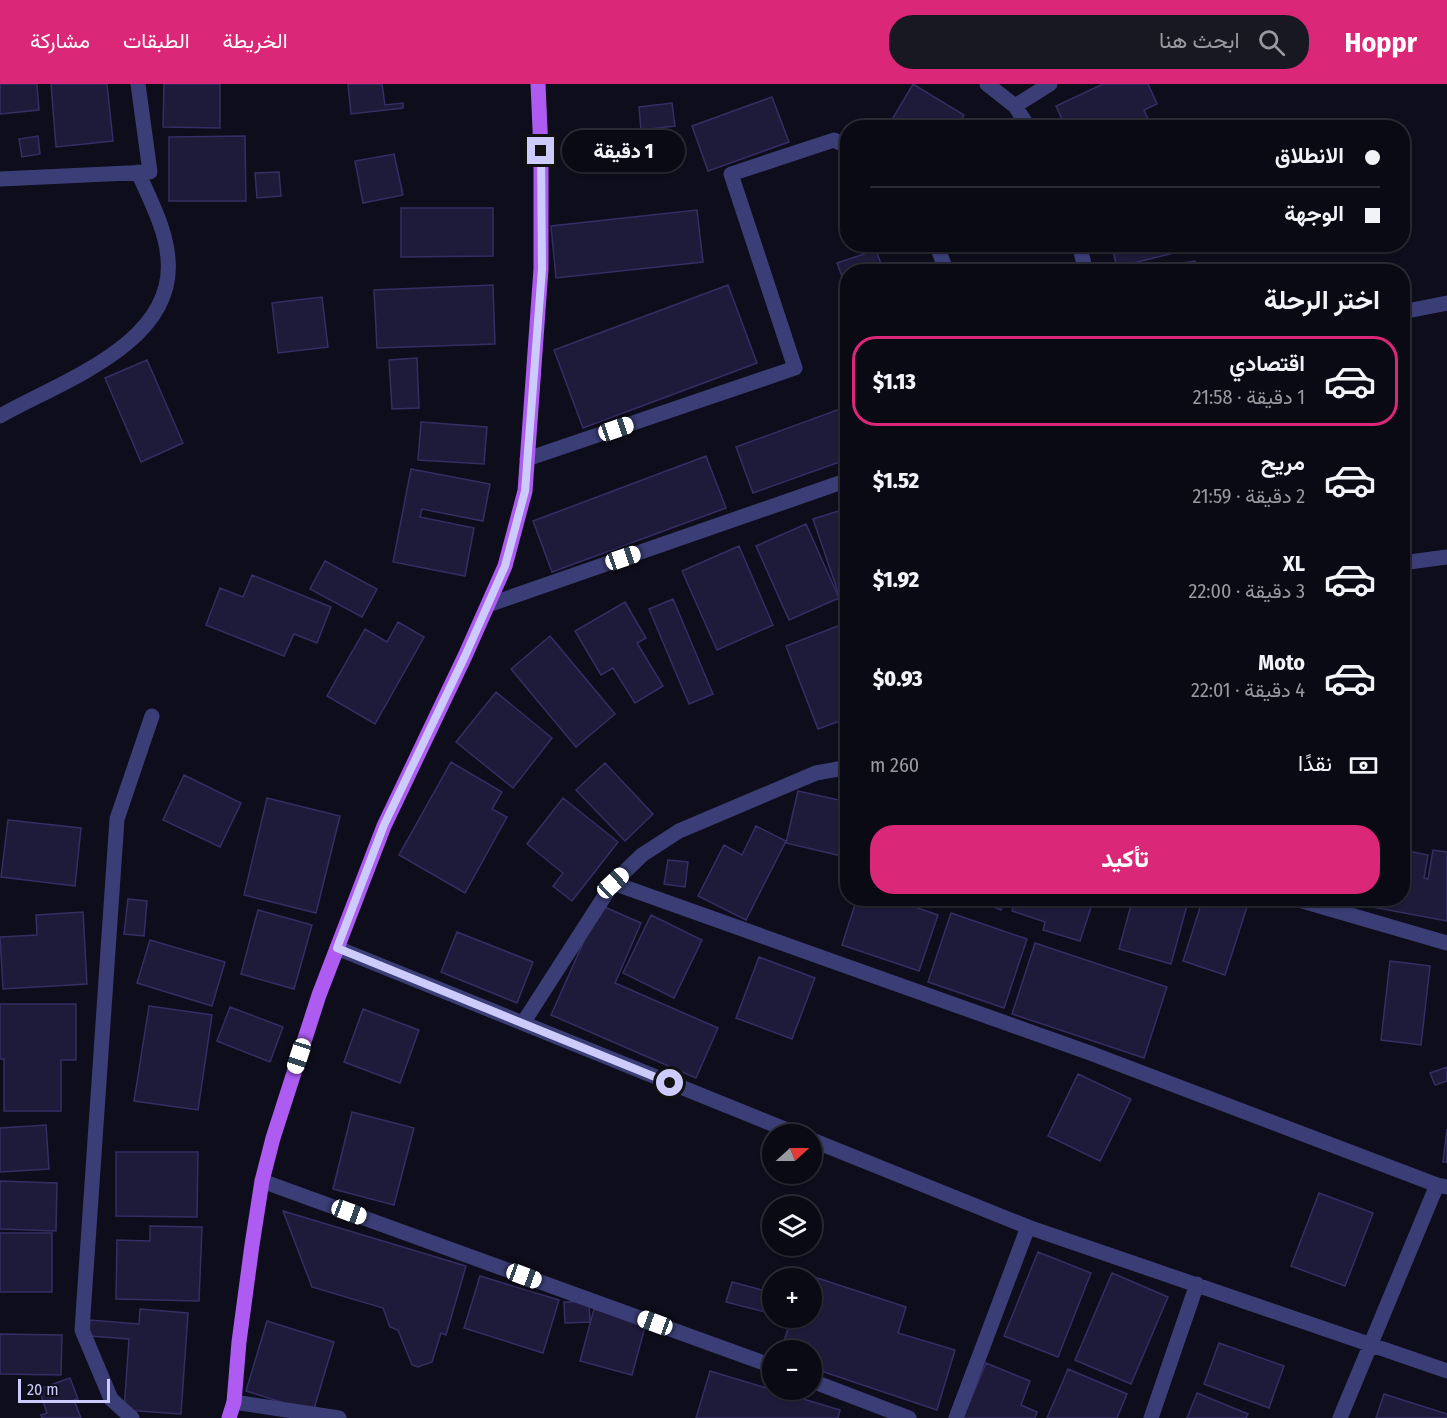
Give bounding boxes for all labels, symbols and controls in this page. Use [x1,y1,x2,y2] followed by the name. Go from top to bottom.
[889,15,1309,69] search box
[1255,26,1288,59] icon: search
[1345,26,1417,59] text: Hoppr
[1159,27,1240,54] text: ابحث هنا
[30,28,90,54] text: مشاركة
[123,28,190,54] text: الطبقات
[223,28,288,54] text: الخريطة
[562,130,685,172] callout: 1 دقيقة
[527,137,554,164] route end
[593,139,654,163] text: 1 دقيقة
[1275,142,1344,169] text: الانطلاق
[1284,200,1344,227] text: الوجهة
[1264,284,1380,316] text: اختر الرحلة
[1229,350,1305,377] text: اقتصادي
[1323,354,1377,408] icon: car
[873,368,916,395] text: $1.13
[1193,385,1305,409] text: 1 دقيقة · 21:58
[596,415,636,443] car
[1261,449,1305,476] text: مريح
[1323,453,1377,507] icon: car
[873,467,919,494] text: $1.52
[1192,484,1305,508] text: 2 دقيقة · 21:59
[603,544,643,572] car
[1283,550,1305,577] text: XL
[1323,552,1377,606] icon: car
[873,566,919,593] text: $1.92
[1189,579,1305,603] text: 3 دقيقة · 22:00
[1258,649,1305,676] text: Moto
[1323,651,1377,705] icon: car
[873,665,923,692] text: $0.93
[1191,678,1305,702] text: 4 دقيقة · 22:01
[1347,749,1380,782] icon: cash
[1298,750,1332,777] text: نقدًا
[870,753,919,777] text: 260 m
[870,825,1380,894] button: تأكيد
[594,864,632,902] car
[285,1036,313,1076] car
[656,1069,683,1096] route start
[762,1124,822,1184] north arrow
[762,1124,822,1400] map controls
[762,1196,822,1256] button: layers
[329,1197,369,1227] car
[504,1261,544,1291] car
[762,1268,822,1328] button: +
[635,1308,675,1338] car
[762,1340,822,1400] button: −
[18,1376,110,1404] scale bar
[27,1380,58,1399] text: 20 m

